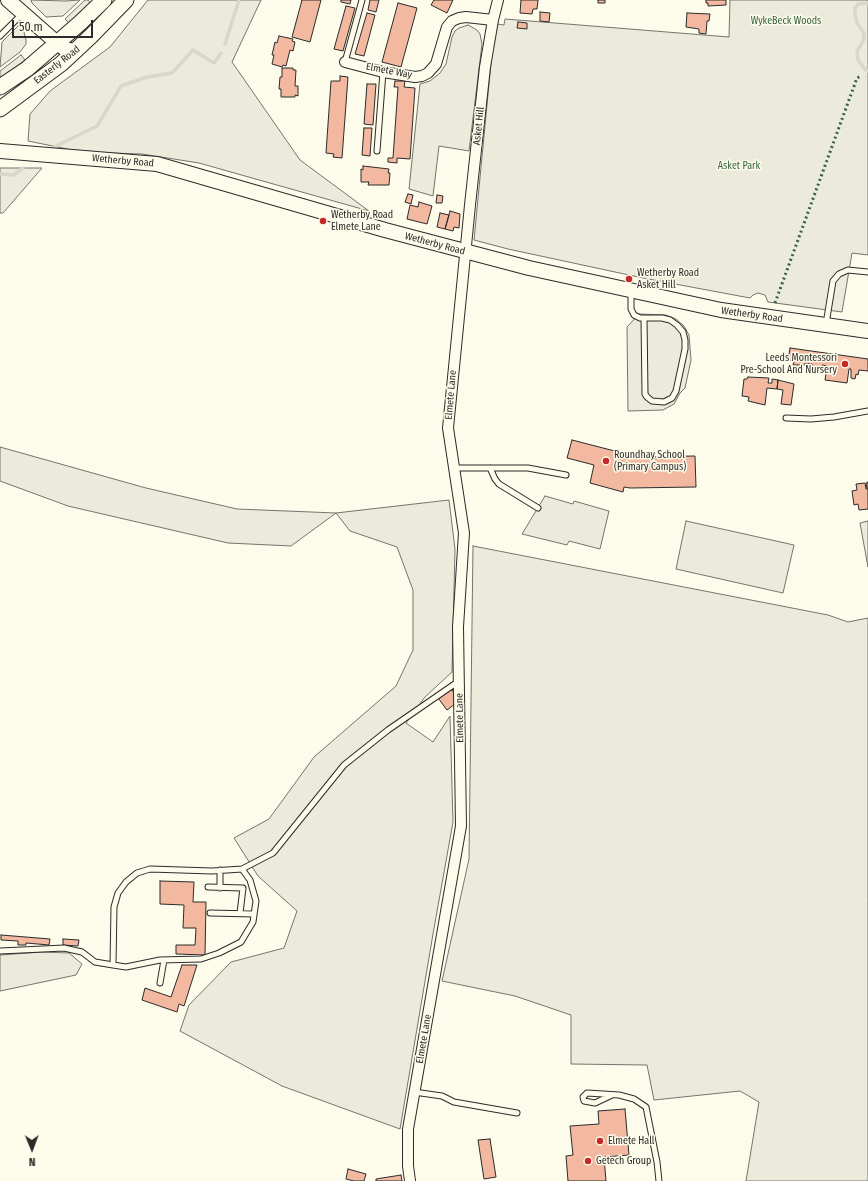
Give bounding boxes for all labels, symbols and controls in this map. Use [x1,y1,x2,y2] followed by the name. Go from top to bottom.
[14,12,95,38] scale bar
[751,15,821,27] park label: WykeBeck Woods
[19,20,43,34] text: 50 m
[32,43,82,87] street label: Easterly Road
[365,61,413,81] street label: Elmete Way
[471,106,487,146] street label: Asket Hill
[92,152,154,170] street label: Wetherby Road
[718,160,760,172] park label: Asket Park
[331,209,393,232] place label: Wetherby Road Elmete Lane
[318,216,328,226] marker: Wetherby Road Elmete Lane
[403,230,467,258] street label: Wetherby Road
[637,267,699,290] place label: Wetherby Road Asket Hill
[624,274,634,284] marker: Wetherby Road Asket Hill
[720,305,784,325] street label: Wetherby Road
[740,352,837,376] place label: Leeds Montessori Pre-School And Nursery
[840,359,850,369] marker: Leeds Montessori Pre-School And Nursery
[443,370,459,420] street label: Elmete Lane
[614,449,686,472] place label: Roundhay School (Primary Campus)
[601,456,611,466] marker: Roundhay School (Primary Campus)
[454,693,466,743] street label: Elmete Lane
[414,1013,434,1065] street label: Elmete Lane
[12,1129,52,1169] north arrow
[608,1135,654,1147] place label: Elmete Hall
[595,1136,605,1146] marker: Elmete Hall
[29,1155,36,1168] text: N
[596,1155,651,1167] place label: Getech Group
[583,1156,593,1166] marker: Getech Group

